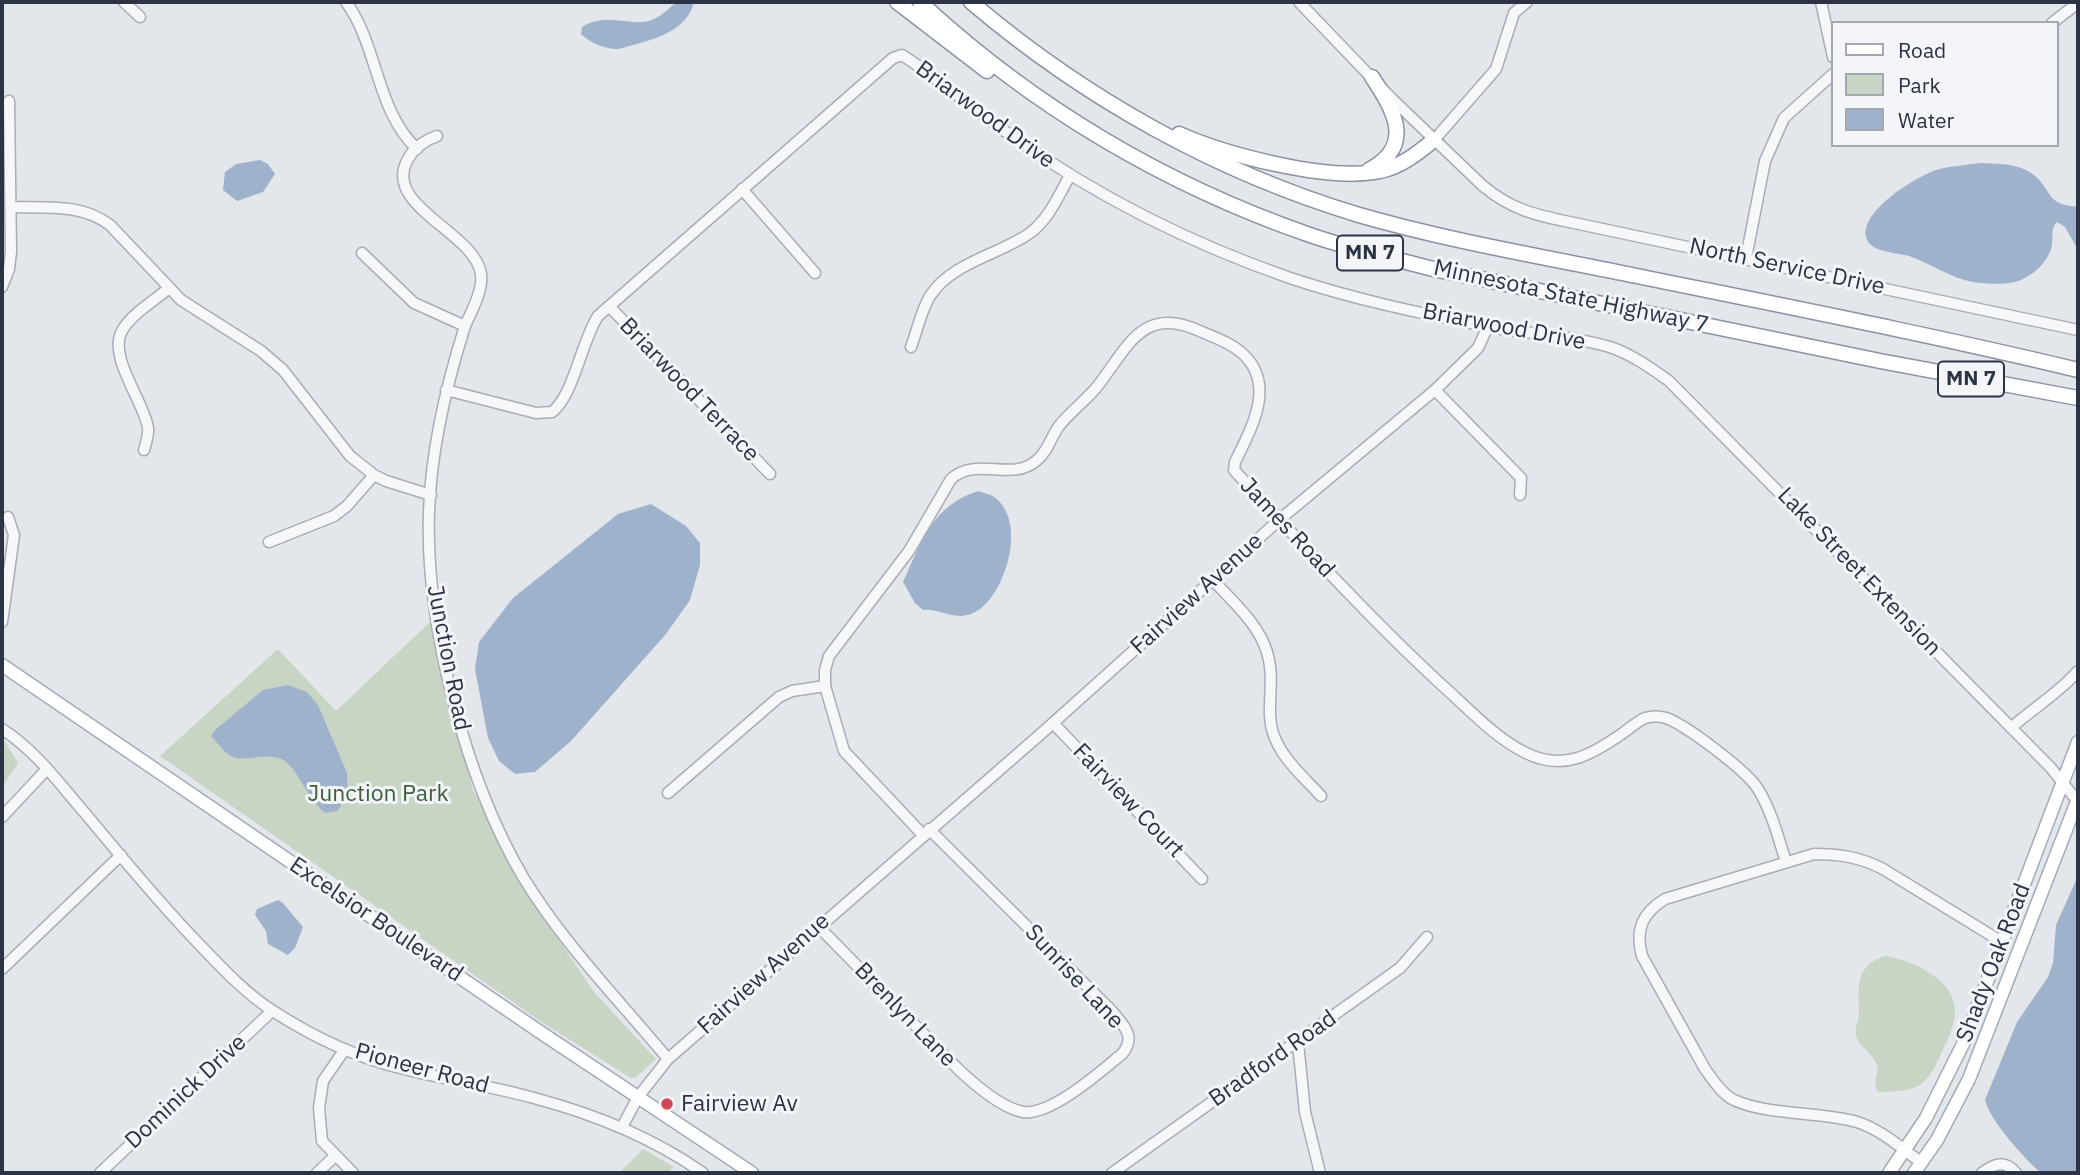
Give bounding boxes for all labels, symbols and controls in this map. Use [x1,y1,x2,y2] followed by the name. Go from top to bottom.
[1832,21,2059,147] legend
[1898,36,1946,64] text: Road
[910,55,1060,175] street label: Briarwood Drive
[1898,71,1941,99] text: Park
[1898,106,1954,134] text: Water
[1687,233,1887,301] street label: North Service Drive
[1337,236,1403,270] road number: MN 7
[1431,254,1711,340] street label: Minnesota State Highway 7
[1420,298,1588,356] street label: Briarwood Drive
[613,312,765,468] street label: Briarwood Terrace
[1938,362,2004,396] road number: MN 7
[1234,472,1340,584] street label: James Road
[1771,482,1947,662] street label: Lake Street Extension
[1125,528,1269,660] street label: Fairview Avenue
[420,583,476,733] street label: Junction Road
[1067,738,1189,864] street label: Fairview Court
[307,780,449,808] park label: Junction Park
[284,852,468,988] street label: Excelsior Boulevard
[1951,880,2037,1046] street label: Shady Oak Road
[692,908,836,1040] street label: Fairview Avenue
[1019,919,1129,1035] street label: Sunrise Lane
[848,957,962,1073] street label: Brenlyn Lane
[1204,1005,1342,1113] street label: Bradford Road
[120,1029,252,1155] street label: Dominick Drive
[352,1038,492,1100] street label: Pioneer Road
[681,1090,798,1118] place label: Fairview Av
[659,1096,675,1112] marker: Fairview Av

